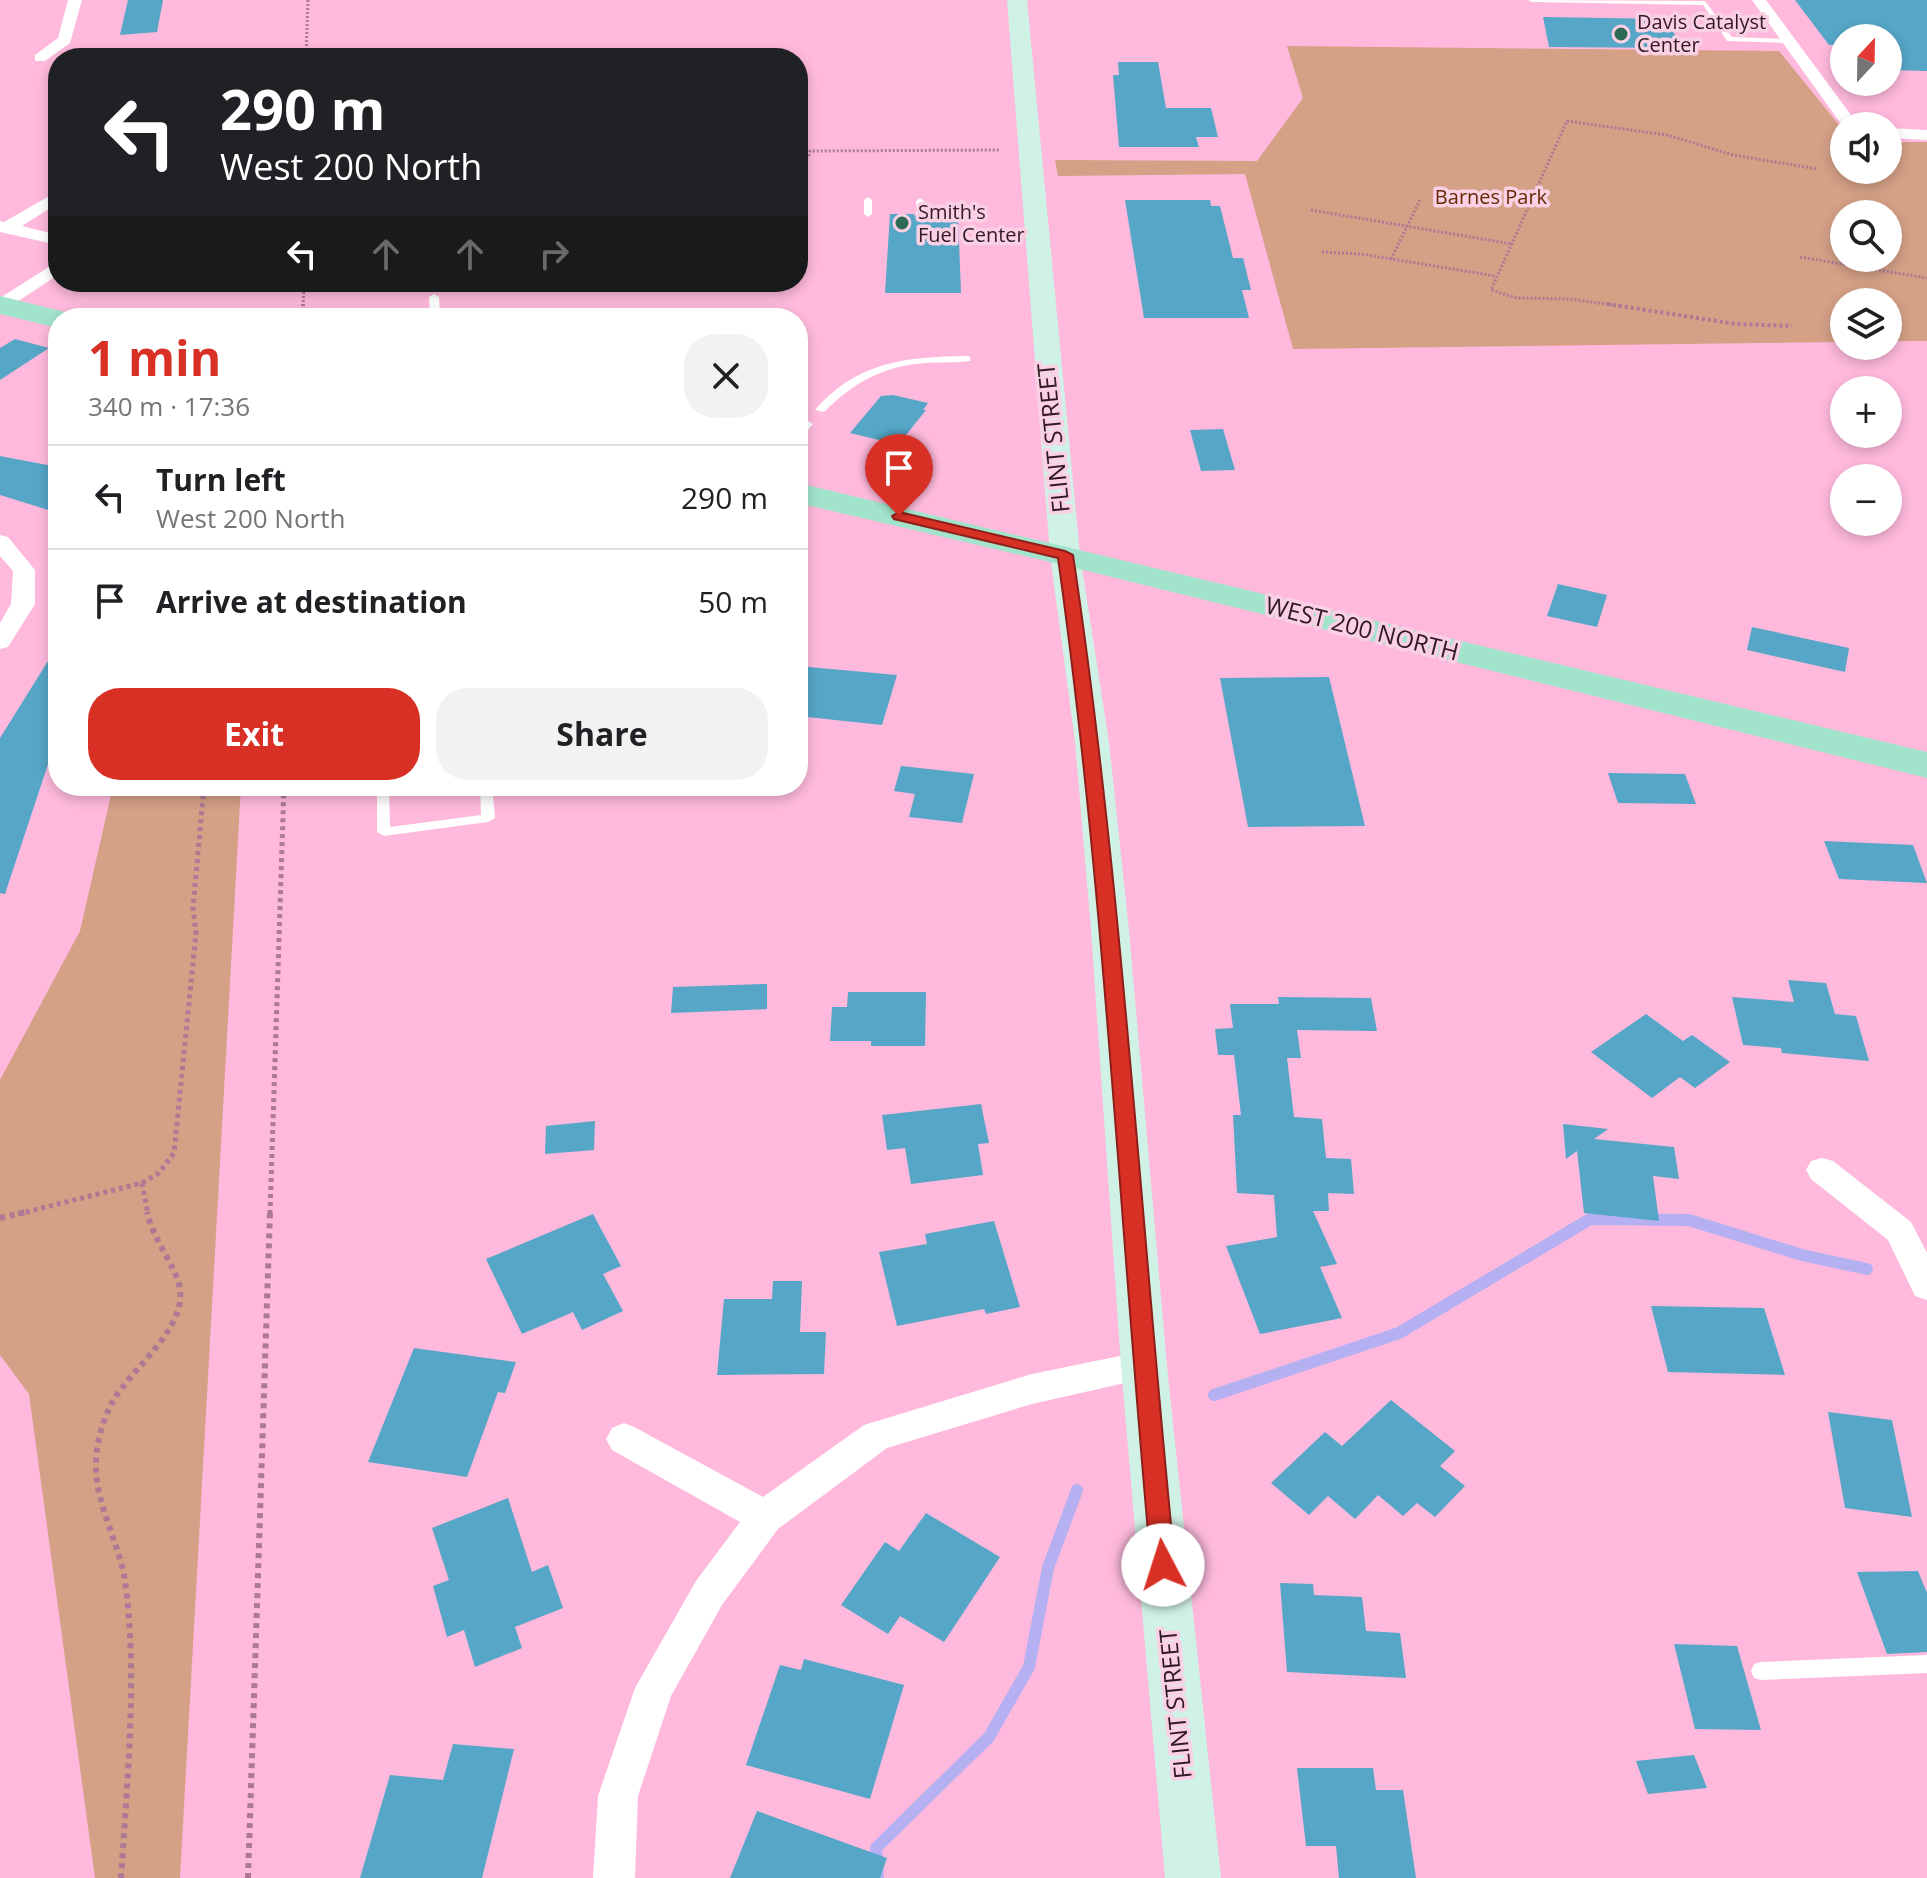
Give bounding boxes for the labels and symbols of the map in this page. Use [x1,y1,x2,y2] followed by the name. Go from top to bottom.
[1637,8,1766,58] place label: Davis Catalyst Center
[1830,24,1902,96] north arrow
[1612,25,1630,43] marker: Davis Catalyst Center
[1435,183,1548,210] park label: Barnes Park
[918,198,1025,248] place label: Smith's Fuel Center
[893,214,911,232] marker: Smith's Fuel Center
[1028,362,1077,515] street label: FLINT STREET
[865,434,933,516] pin
[1262,588,1462,668] street label: WEST 200 NORTH
[1121,1523,1205,1607] position arrow
[1150,1628,1199,1781] street label: FLINT STREET

